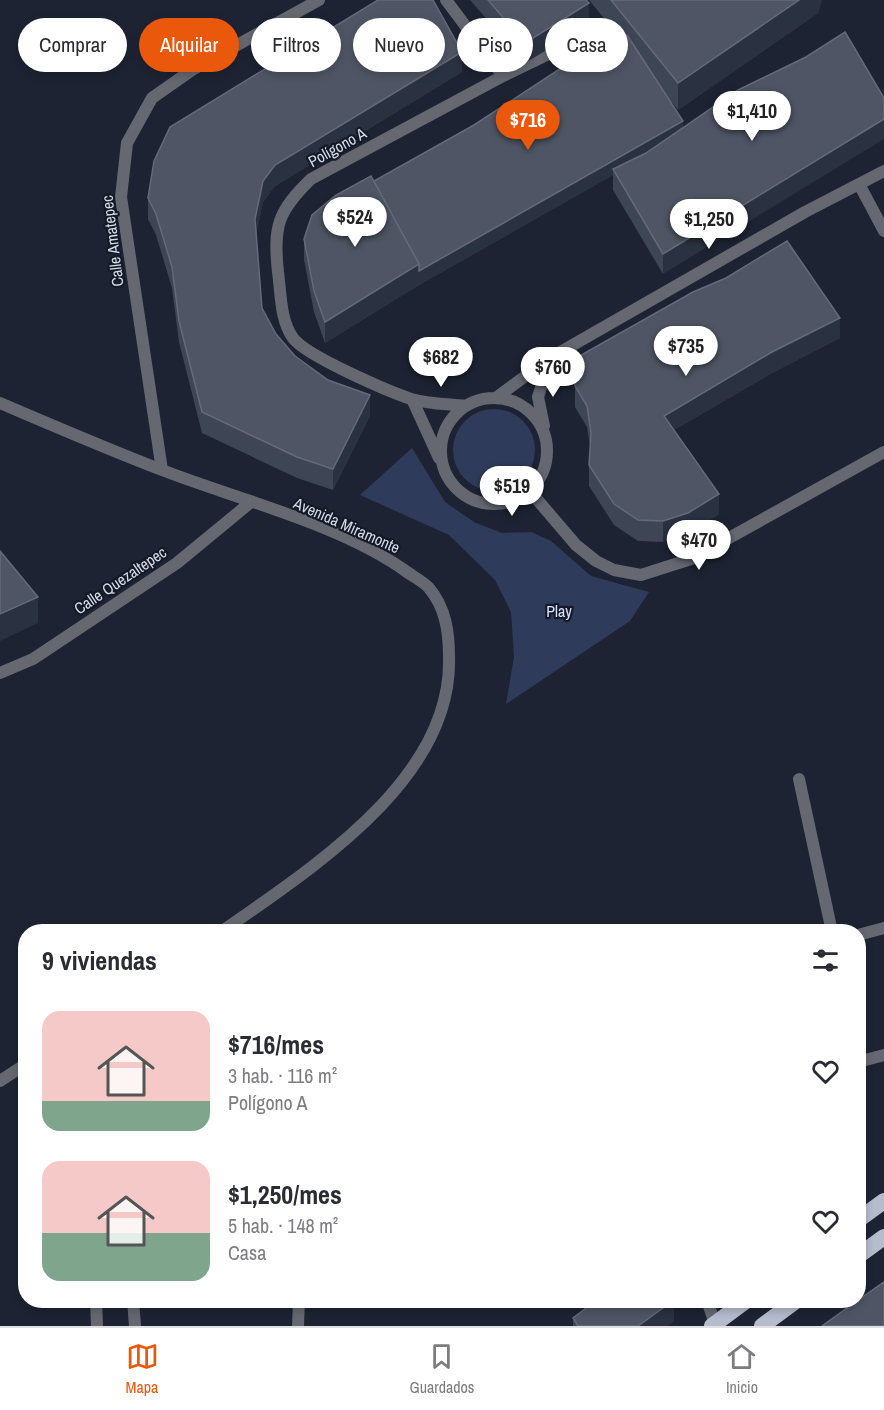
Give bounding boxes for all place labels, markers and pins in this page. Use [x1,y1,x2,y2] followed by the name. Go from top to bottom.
[703,91,801,142] pin: $1,410
[492,100,564,151] pin: $716
[319,197,391,248] pin: $524
[660,199,758,250] pin: $1,250
[650,326,722,377] pin: $735
[405,337,477,388] pin: $682
[517,347,589,398] pin: $760
[476,466,548,517] pin: $519
[663,520,735,571] pin: $470

